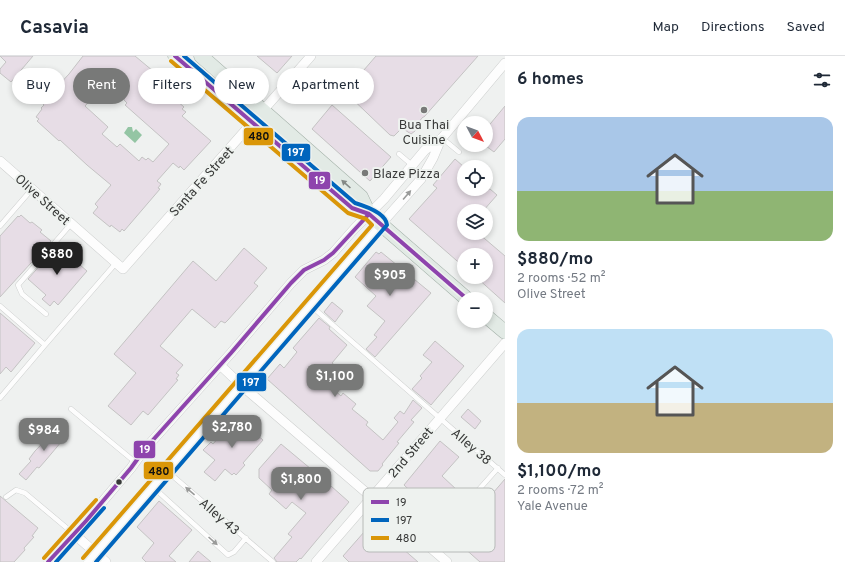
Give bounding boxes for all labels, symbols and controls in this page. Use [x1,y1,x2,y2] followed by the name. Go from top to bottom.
[20,16,89,40] text: Casavia
[653,19,679,36] text: Map
[701,19,765,36] text: Directions
[787,19,825,36] text: Saved
[12,68,65,104] chip: Buy
[73,68,130,104] chip: Rent
[138,68,206,104] chip: Filters
[214,68,269,104] chip: New
[277,68,374,104] chip: Apartment
[517,69,584,91] text: 6 homes
[811,69,833,91] icon: filters
[419,105,429,115] marker: Bua Thai Cuisine
[457,116,493,152] north arrow
[457,116,493,328] map controls
[399,118,449,149] place label: Bua Thai Cuisine
[243,127,274,146] line badge: 480
[248,130,270,144] text: 480
[281,143,311,162] line badge: 197
[639,143,711,215] icon: home
[167,144,238,221] street label: Santa Fe Street
[288,146,305,160] text: 197
[457,160,493,196] button: locate
[373,167,440,183] place label: Blaze Pizza
[360,168,370,178] marker: Blaze Pizza
[308,171,331,190] line badge: 19
[11,172,73,229] street label: Olive Street
[314,174,326,188] text: 19
[341,179,351,188] one-way arrow
[402,190,412,200] one-way arrow
[457,204,493,240] button: layers
[33,242,81,276] pin: $880
[41,247,73,263] text: $880
[457,248,493,284] button: +
[517,249,593,271] text: $880/mo
[366,263,414,297] pin: $905
[374,268,406,284] text: $905
[517,271,605,287] text: 2 rooms · 52 m²
[517,287,586,303] text: Olive Street
[457,292,493,328] button: −
[639,355,711,427] icon: home
[302,364,368,398] pin: $1,100
[316,369,354,385] text: $1,100
[236,372,267,392] line badge: 197
[243,376,260,390] text: 197
[199,415,265,449] pin: $2,780
[20,418,68,452] pin: $984
[211,420,253,436] text: $2,780
[28,423,60,439] text: $984
[386,424,438,482] street label: 2nd Street
[447,426,494,469] street label: Alley 38
[133,440,156,459] line badge: 19
[139,443,151,457] text: 19
[143,461,174,480] line badge: 480
[517,461,601,483] text: $1,100/mo
[148,465,170,479] text: 480
[268,467,334,501] pin: $1,800
[280,472,322,488] text: $1,800
[114,477,124,487] unlabelled marker
[517,483,603,499] text: 2 rooms · 72 m²
[185,486,196,495] one-way arrow
[363,488,495,552] legend
[195,496,242,539] street label: Alley 43
[396,496,407,510] text: 19
[517,499,588,515] text: Yale Avenue
[396,514,412,528] text: 197
[396,532,417,546] text: 480
[208,537,218,546] one-way arrow

